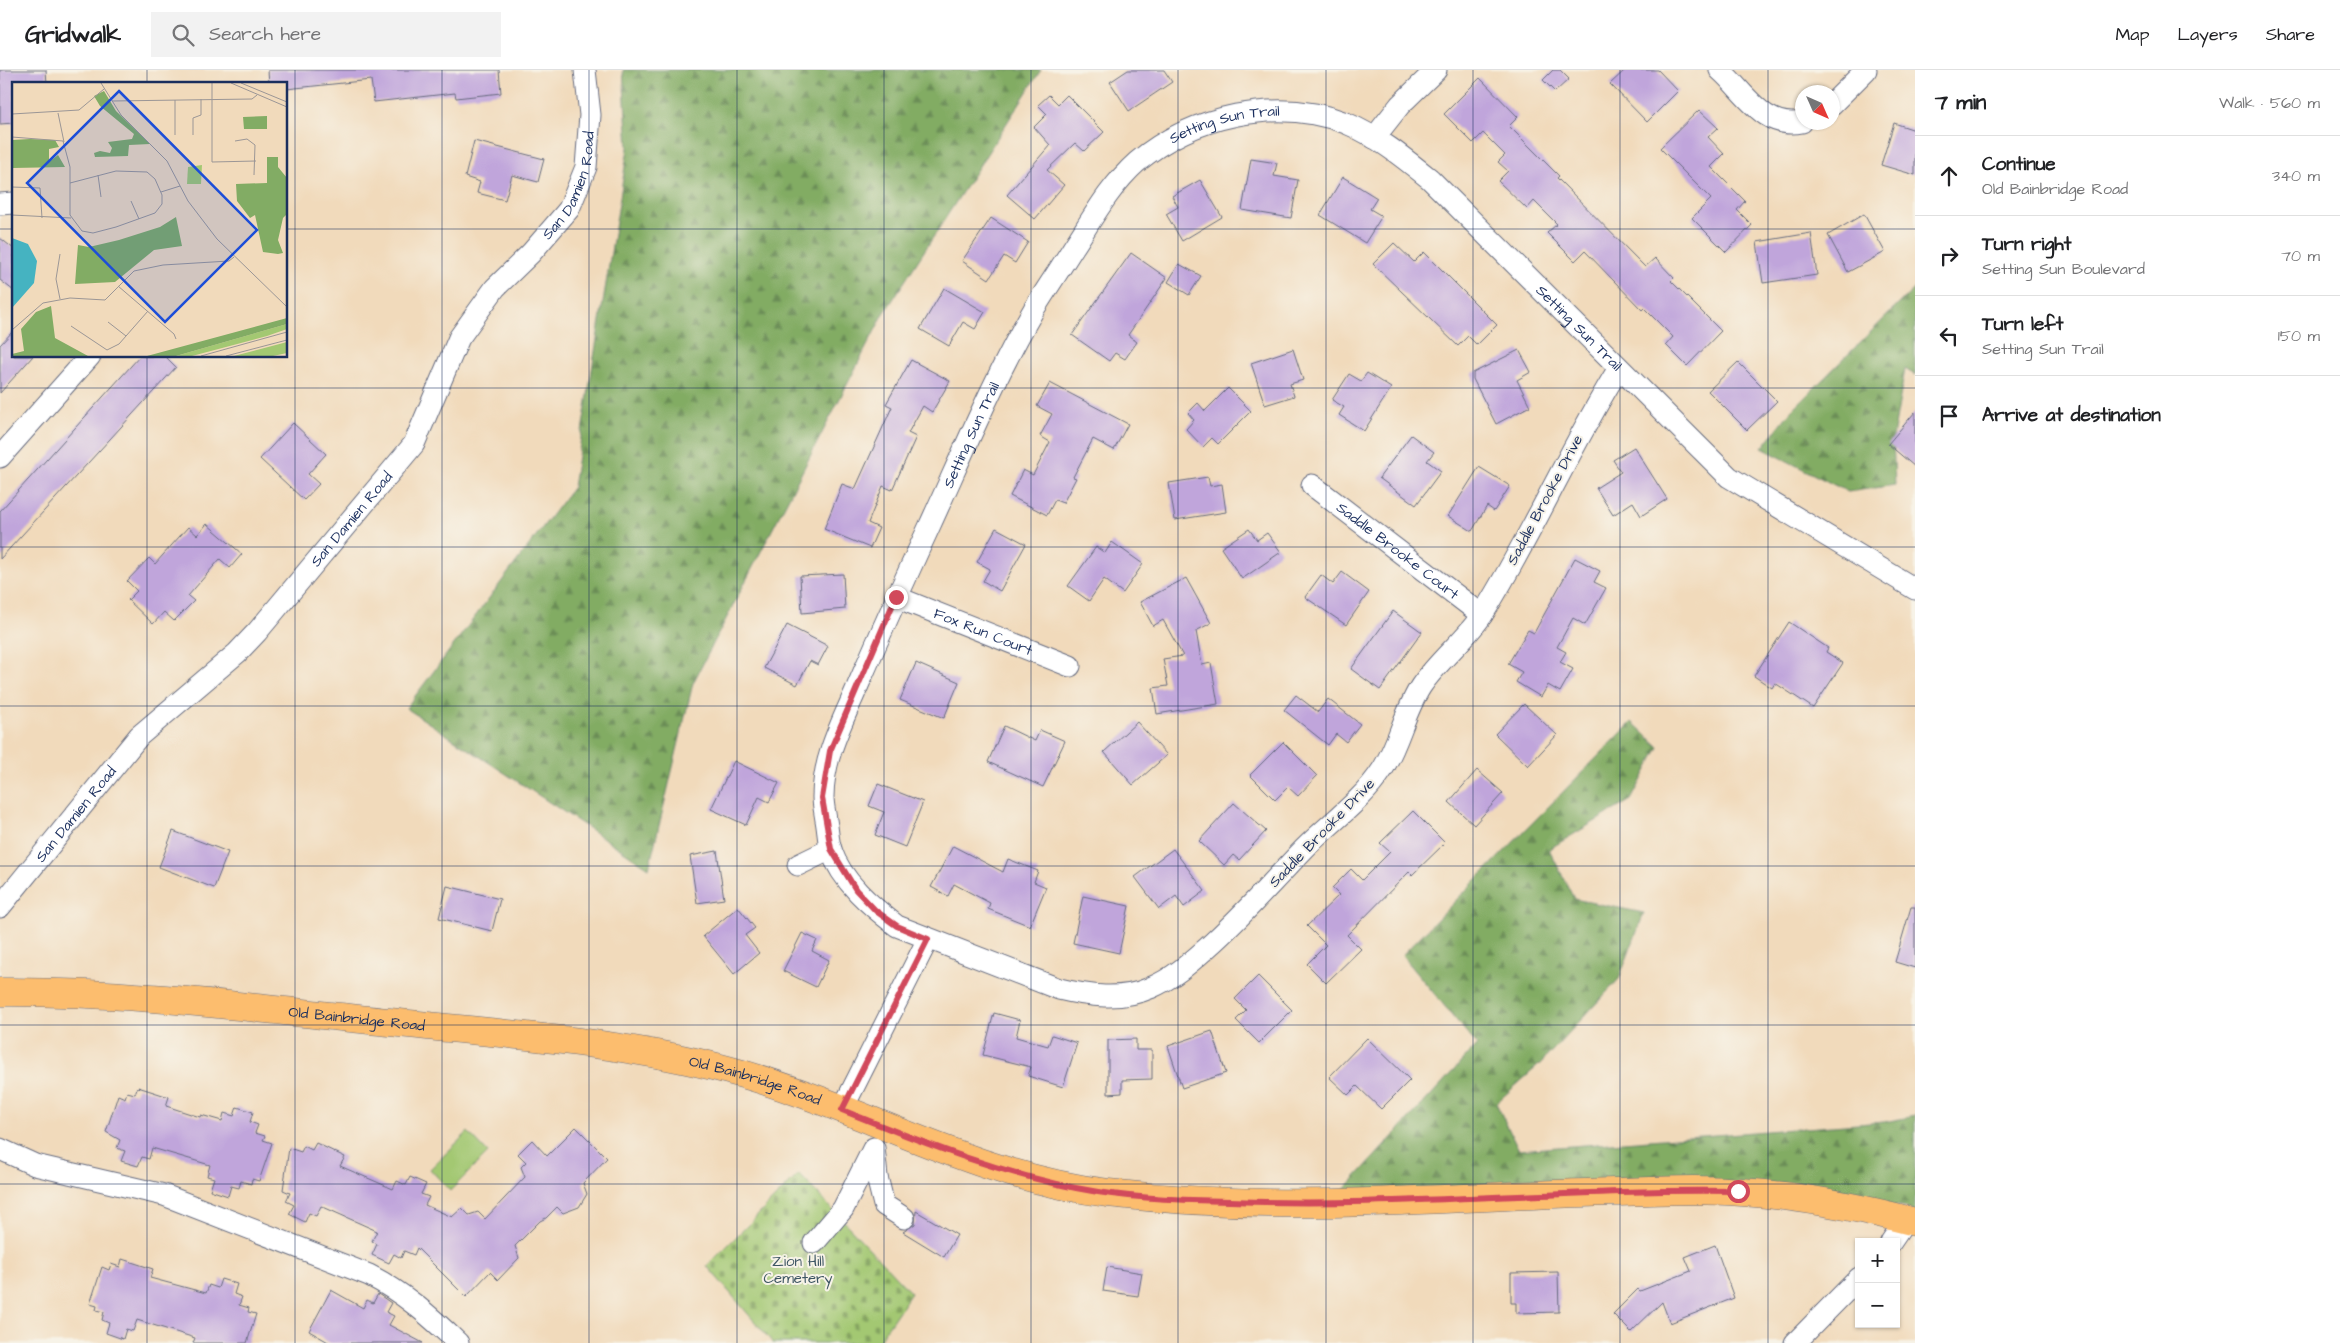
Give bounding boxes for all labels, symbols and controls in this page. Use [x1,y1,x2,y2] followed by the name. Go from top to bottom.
[151,12,501,57] search box
[25,18,121,52] text: Gridwalk
[169,21,197,49] icon: search
[209,21,321,48] text: Search here
[2115,22,2149,47] text: Map
[2177,22,2238,47] text: Layers
[2266,22,2315,47] text: Share
[12,82,288,358] inset map
[1795,85,1840,130] north arrow
[1935,88,1986,117] text: 7 min
[2219,92,2320,114] text: Walk · 560 m
[1165,100,1280,149] street label: Setting Sun Trail
[537,130,599,244] street label: San Damien Road
[1982,151,2056,178] text: Continue
[1935,162,1963,190] icon: ahead
[2272,165,2320,187] text: 340 m
[1982,178,2128,200] text: Old Bainbridge Road
[1982,231,2071,258] text: Turn right
[1935,242,1963,270] icon: right
[2281,245,2320,267] text: 70 m
[1982,258,2145,280] text: Setting Sun Boulevard
[1531,280,1627,375] street label: Setting Sun Trail
[1982,311,2063,338] text: Turn left
[1935,322,1963,350] icon: left
[2278,325,2320,347] text: 150 m
[1982,338,2104,360] text: Setting Sun Trail
[938,378,1004,491] street label: Setting Sun Trail
[1935,402,1963,430] icon: arrive
[1982,402,2161,429] text: Arrive at destination
[1502,431,1588,569] street label: Saddle Brooke Drive
[305,467,398,571] street label: San Damien Road
[1332,497,1464,604] street label: Saddle Brooke Court
[885,586,908,609] route end
[931,603,1036,661] street label: Fox Run Court
[30,761,121,866] street label: San Damien Road
[1264,774,1380,892] street label: Saddle Brooke Drive
[287,1001,426,1036] street label: Old Bainbridge Road
[687,1050,825,1110] street label: Old Bainbridge Road
[1727,1180,1750,1203] route start
[1855,1238,1900,1328] map controls
[1855,1238,1900,1283] button: +
[763,1251,833,1290] park label: Zion Hill Cemetery
[1855,1283,1900,1328] button: −

